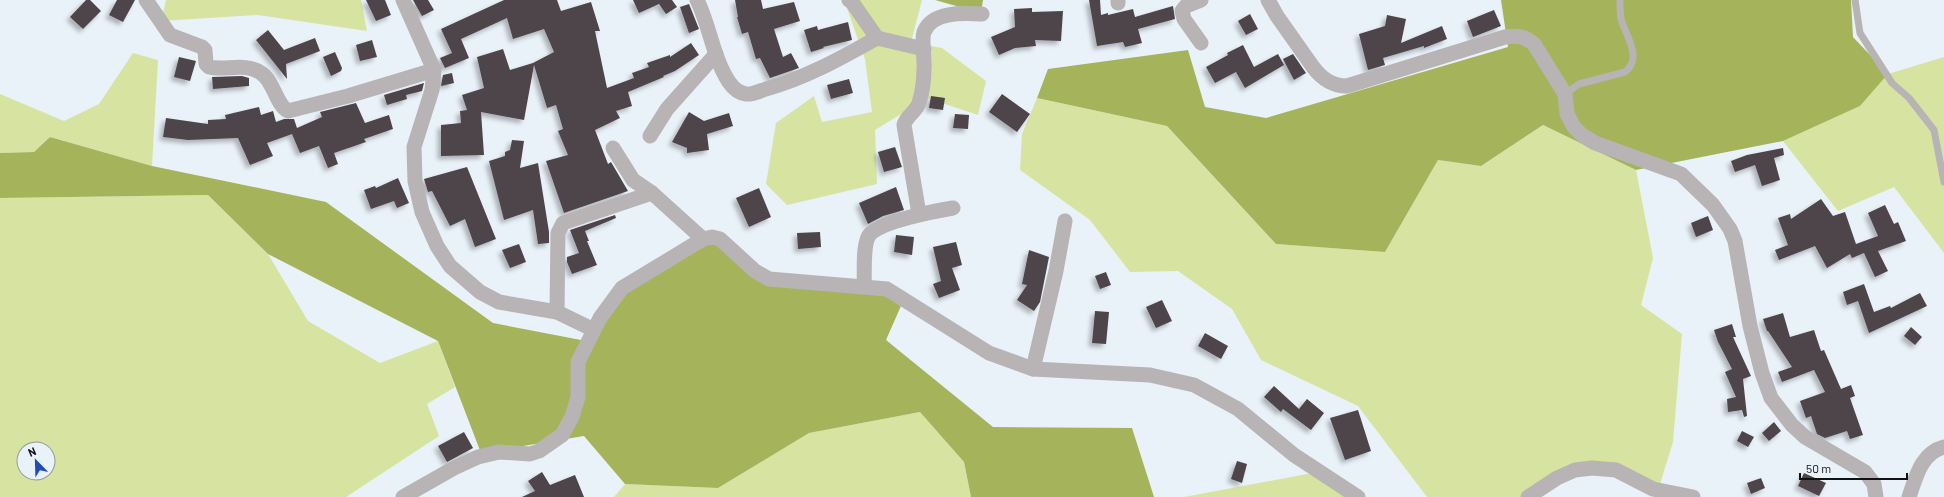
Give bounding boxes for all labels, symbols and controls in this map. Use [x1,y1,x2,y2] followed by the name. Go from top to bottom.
[16,441,56,481] north arrow
[26,444,38,459] text: N
[1800,455,1907,481] scale bar
[1806,461,1831,475] text: 50 m

